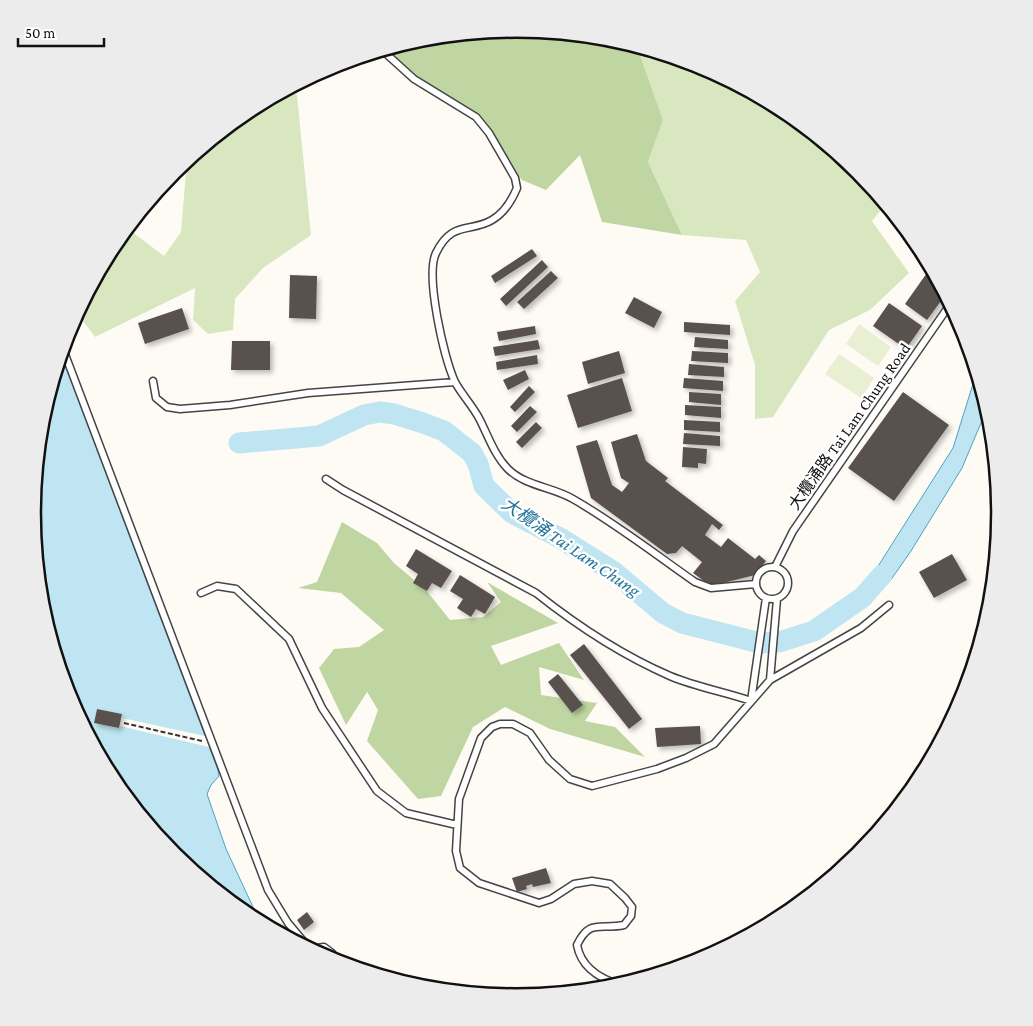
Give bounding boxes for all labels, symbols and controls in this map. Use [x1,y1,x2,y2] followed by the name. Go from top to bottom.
[18,15,104,47] scale bar
[25,25,55,41] text: 50 m
[785,339,915,513] street label: 大欖涌路 Tai Lam Chung Road
[498,493,645,601] water label: 大欖涌 Tai Lam Chung

